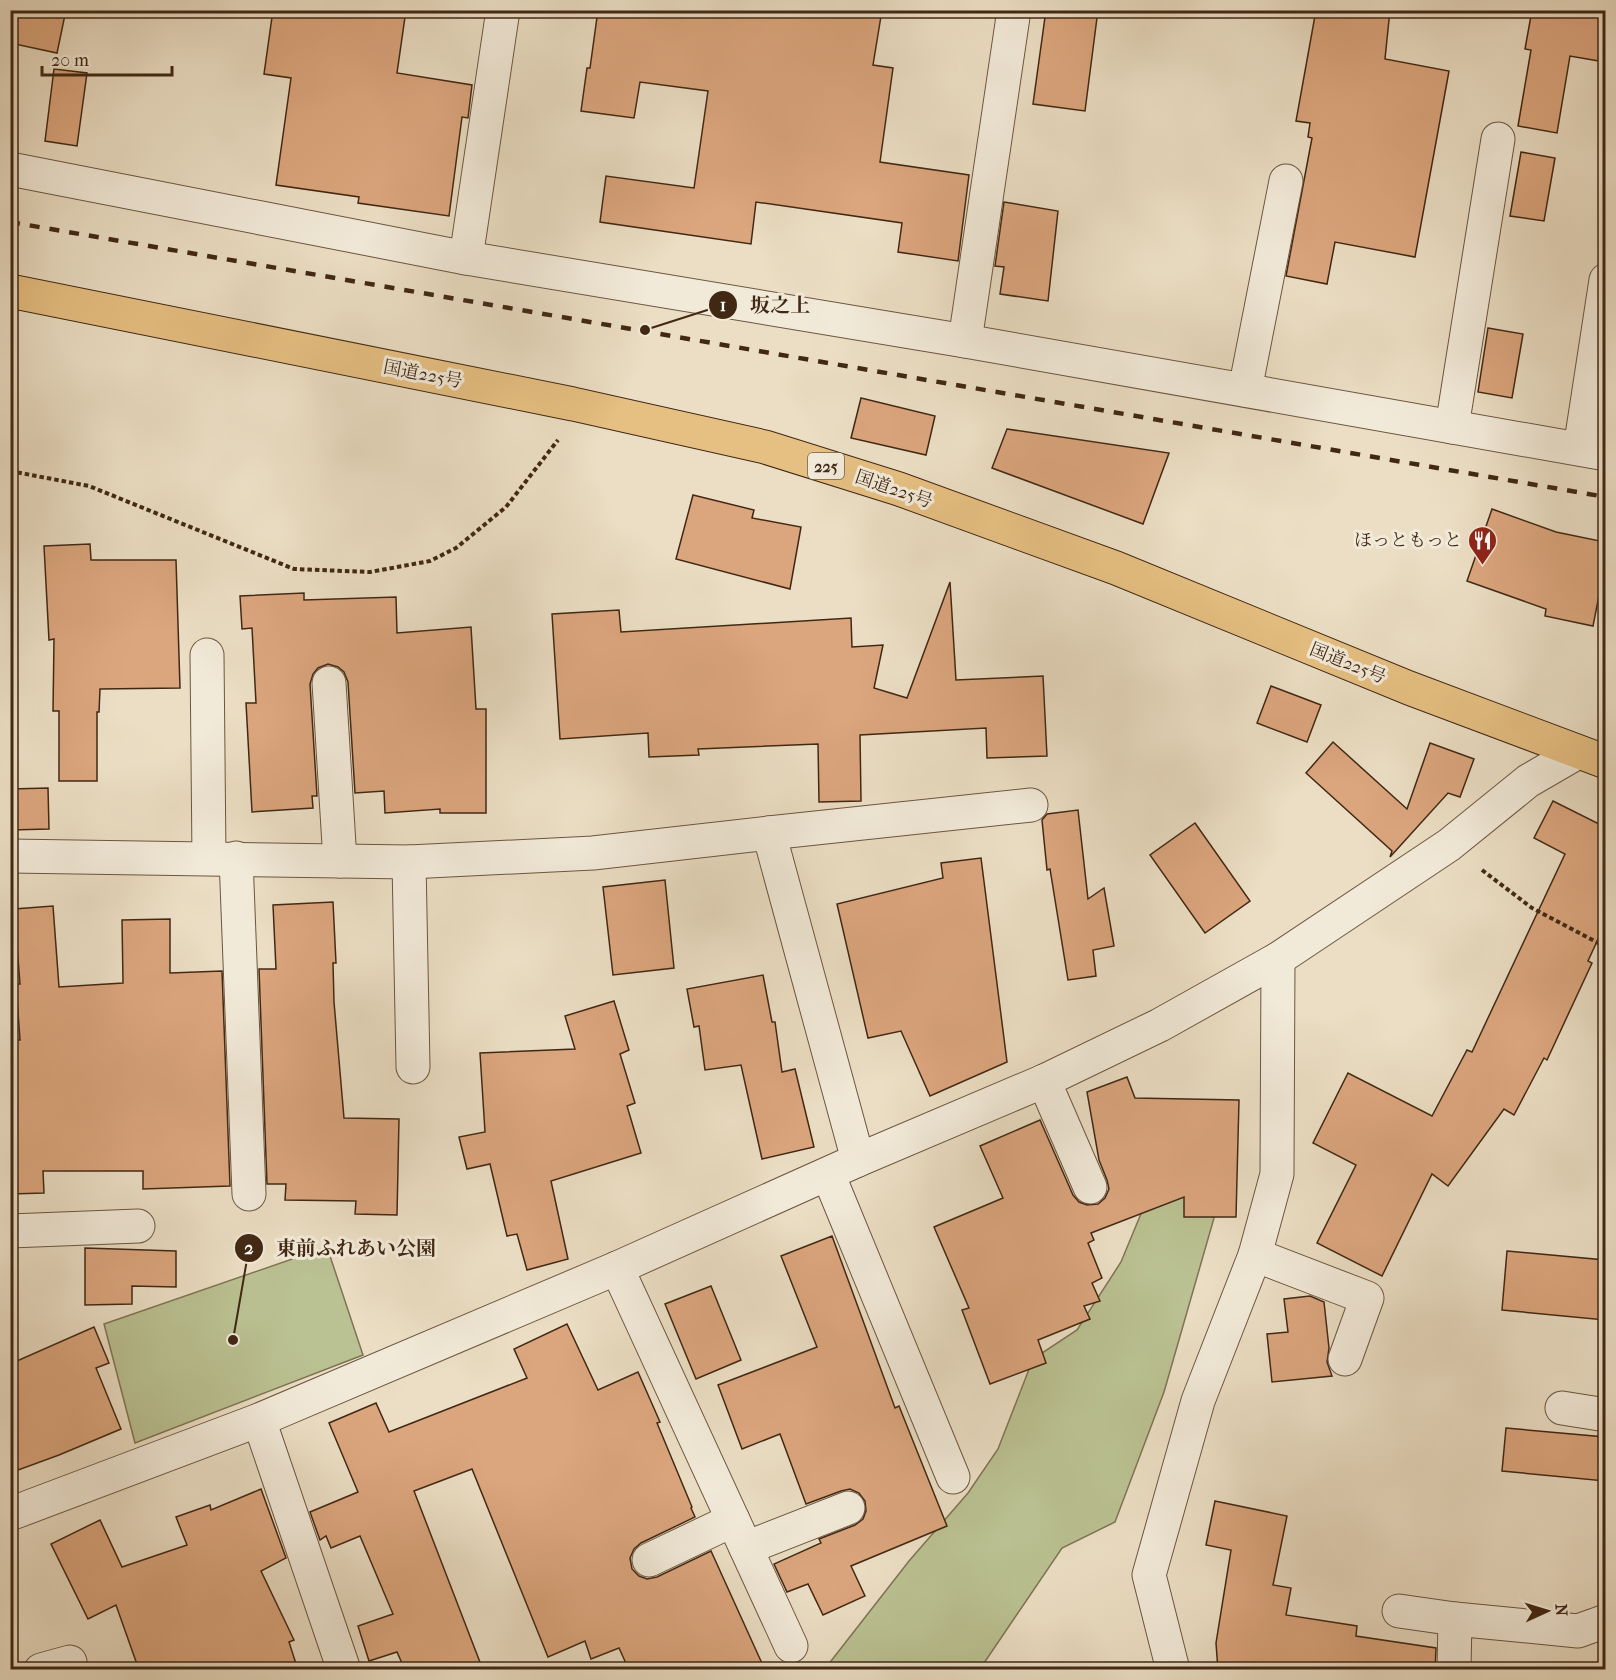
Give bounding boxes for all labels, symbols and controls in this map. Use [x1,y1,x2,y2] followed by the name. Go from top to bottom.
[42,39,172,77] scale bar
[51,50,89,71] text: 20 m
[708,286,822,324] callout: 坂之上
[750,294,810,317] text: 坂之上
[720,295,726,316] text: 1
[381,357,464,392] street label: 国道225号
[808,453,844,479] road number: 225
[852,466,935,512] street label: 国道225号
[1467,524,1499,566] restaurant icon: ほっともっと
[1354,530,1462,551] place label: ほっともっと
[1307,639,1389,688] street label: 国道225号
[234,1229,448,1267] callout: 東前ふれあい公園
[276,1237,436,1260] text: 東前ふれあい公園
[244,1238,254,1259] text: 2
[1517,1581,1577,1641] north arrow
[1552,1603,1571,1618] text: N

